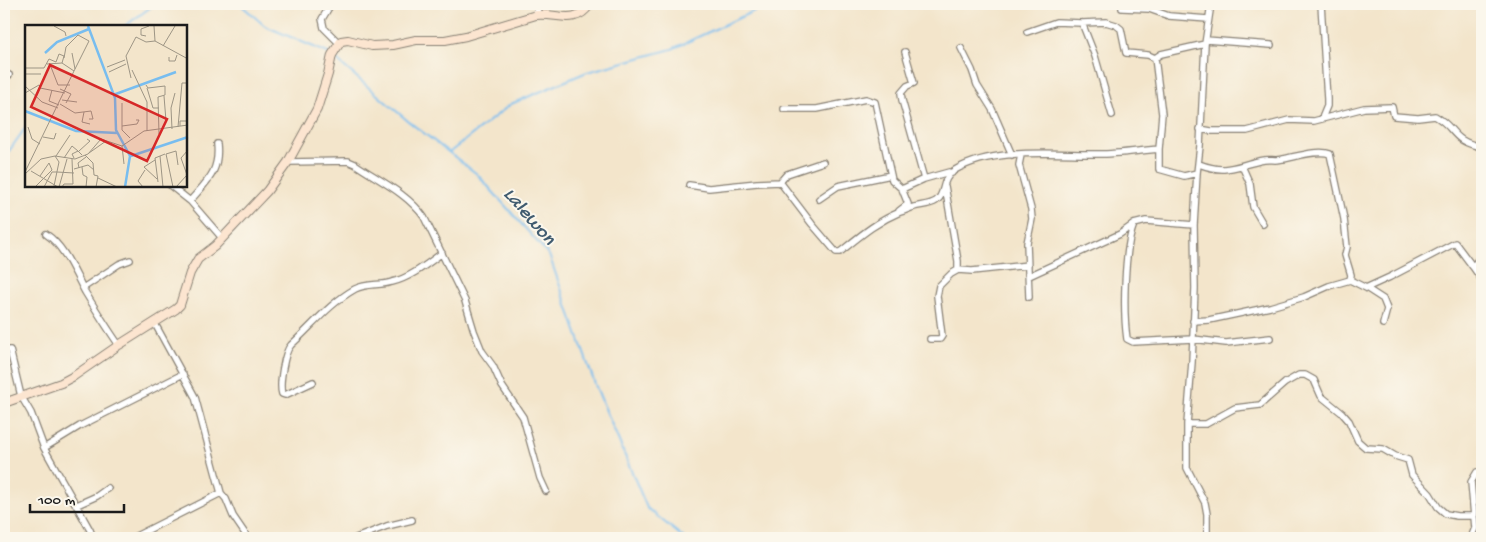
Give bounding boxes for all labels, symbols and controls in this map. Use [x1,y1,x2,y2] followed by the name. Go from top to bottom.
[25,25,188,188] inset map
[497,184,560,251] water label: Lalewon
[30,482,124,514] scale bar
[37,492,76,510] text: 100 m

